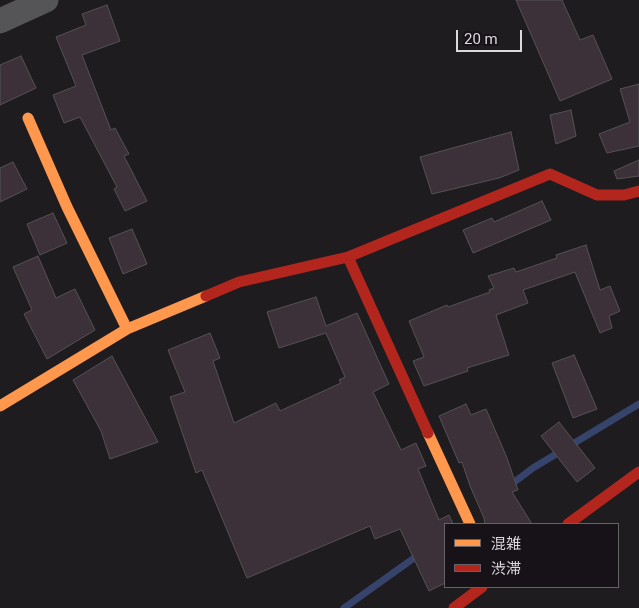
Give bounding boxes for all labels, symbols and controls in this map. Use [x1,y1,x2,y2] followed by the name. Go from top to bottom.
[459,20,525,52] scale bar
[464,30,498,48] text: 20 m
[444,523,619,588] legend
[491,535,521,553] text: 混雑
[491,560,521,578] text: 渋滞

